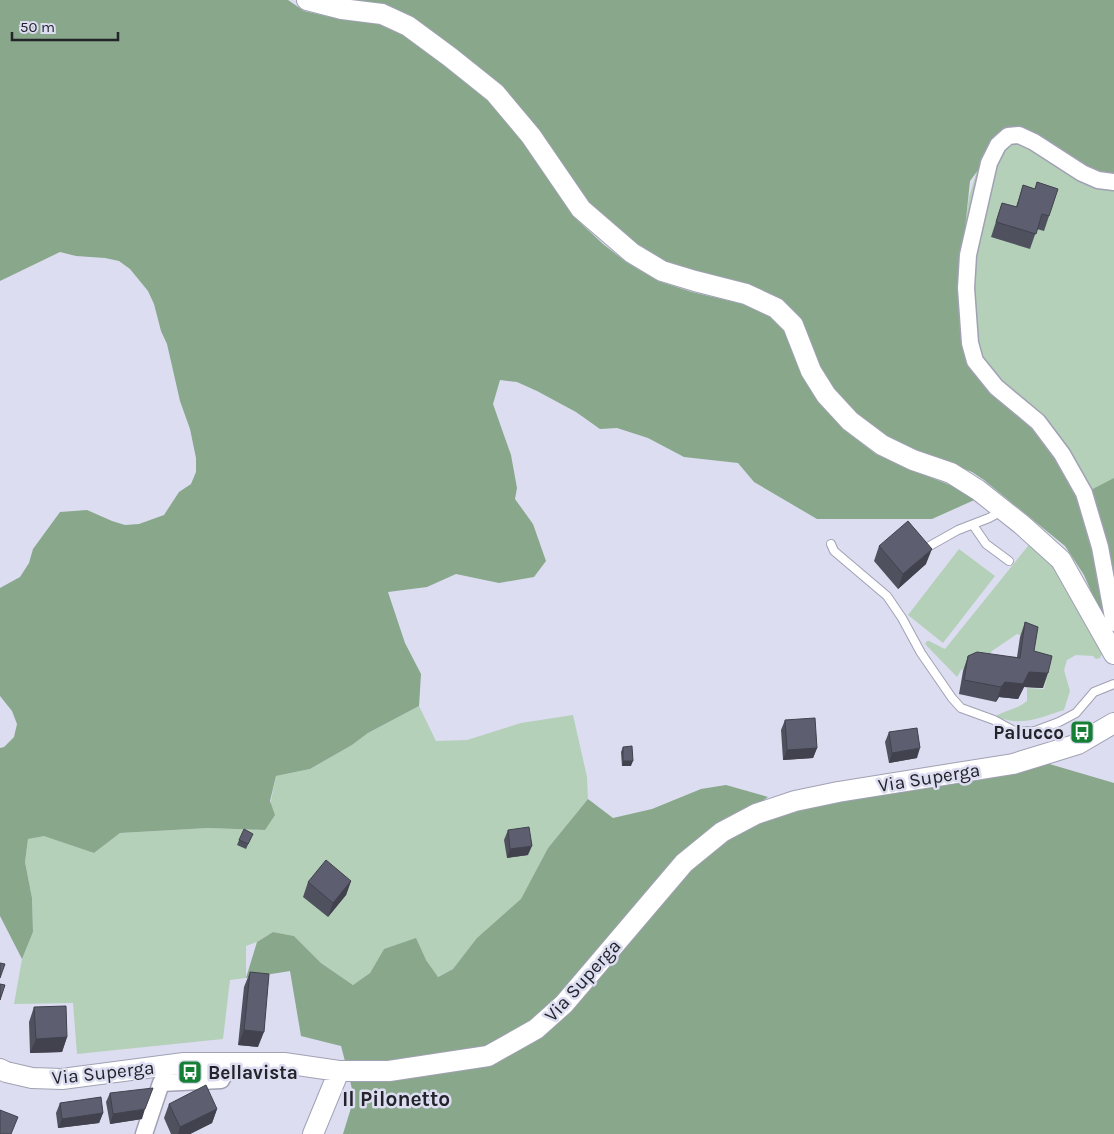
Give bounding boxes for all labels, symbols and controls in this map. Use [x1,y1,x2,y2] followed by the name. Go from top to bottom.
[12,10,119,42] scale bar
[20,18,55,36] text: 50 m
[1069,719,1095,745] bus stop icon: Palucco
[993,722,1064,744] place label: Palucco
[877,759,982,797] street label: Via Superga
[540,935,625,1026] street label: Via Superga
[51,1057,155,1089] street label: Via Superga
[177,1059,203,1085] bus stop icon: Bellavista
[208,1062,298,1084] place label: Bellavista
[342,1087,450,1111] district label: Il Pilonetto

